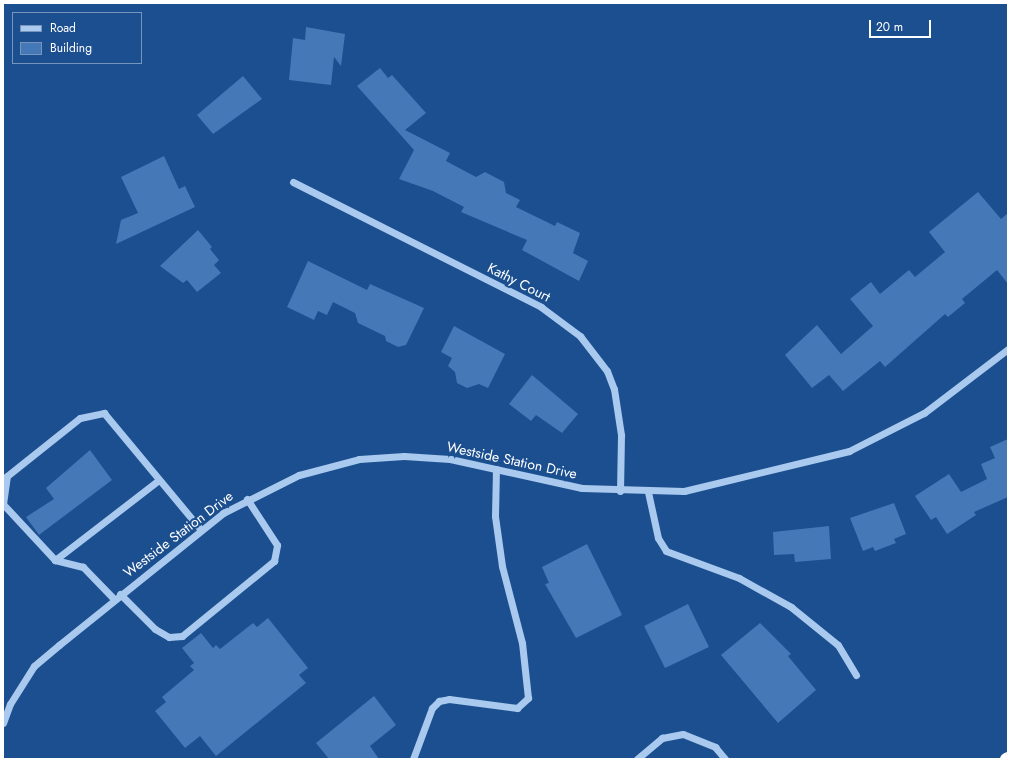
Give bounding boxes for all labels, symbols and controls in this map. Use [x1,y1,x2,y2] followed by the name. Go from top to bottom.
[12,12,142,64] legend
[871,12,933,38] scale bar
[876,18,903,36] text: 20 m
[50,19,76,37] text: Road
[50,39,92,57] text: Building
[485,259,553,305] street label: Kathy Court
[445,438,579,482] street label: Westside Station Drive
[120,487,236,581] street label: Westside Station Drive

